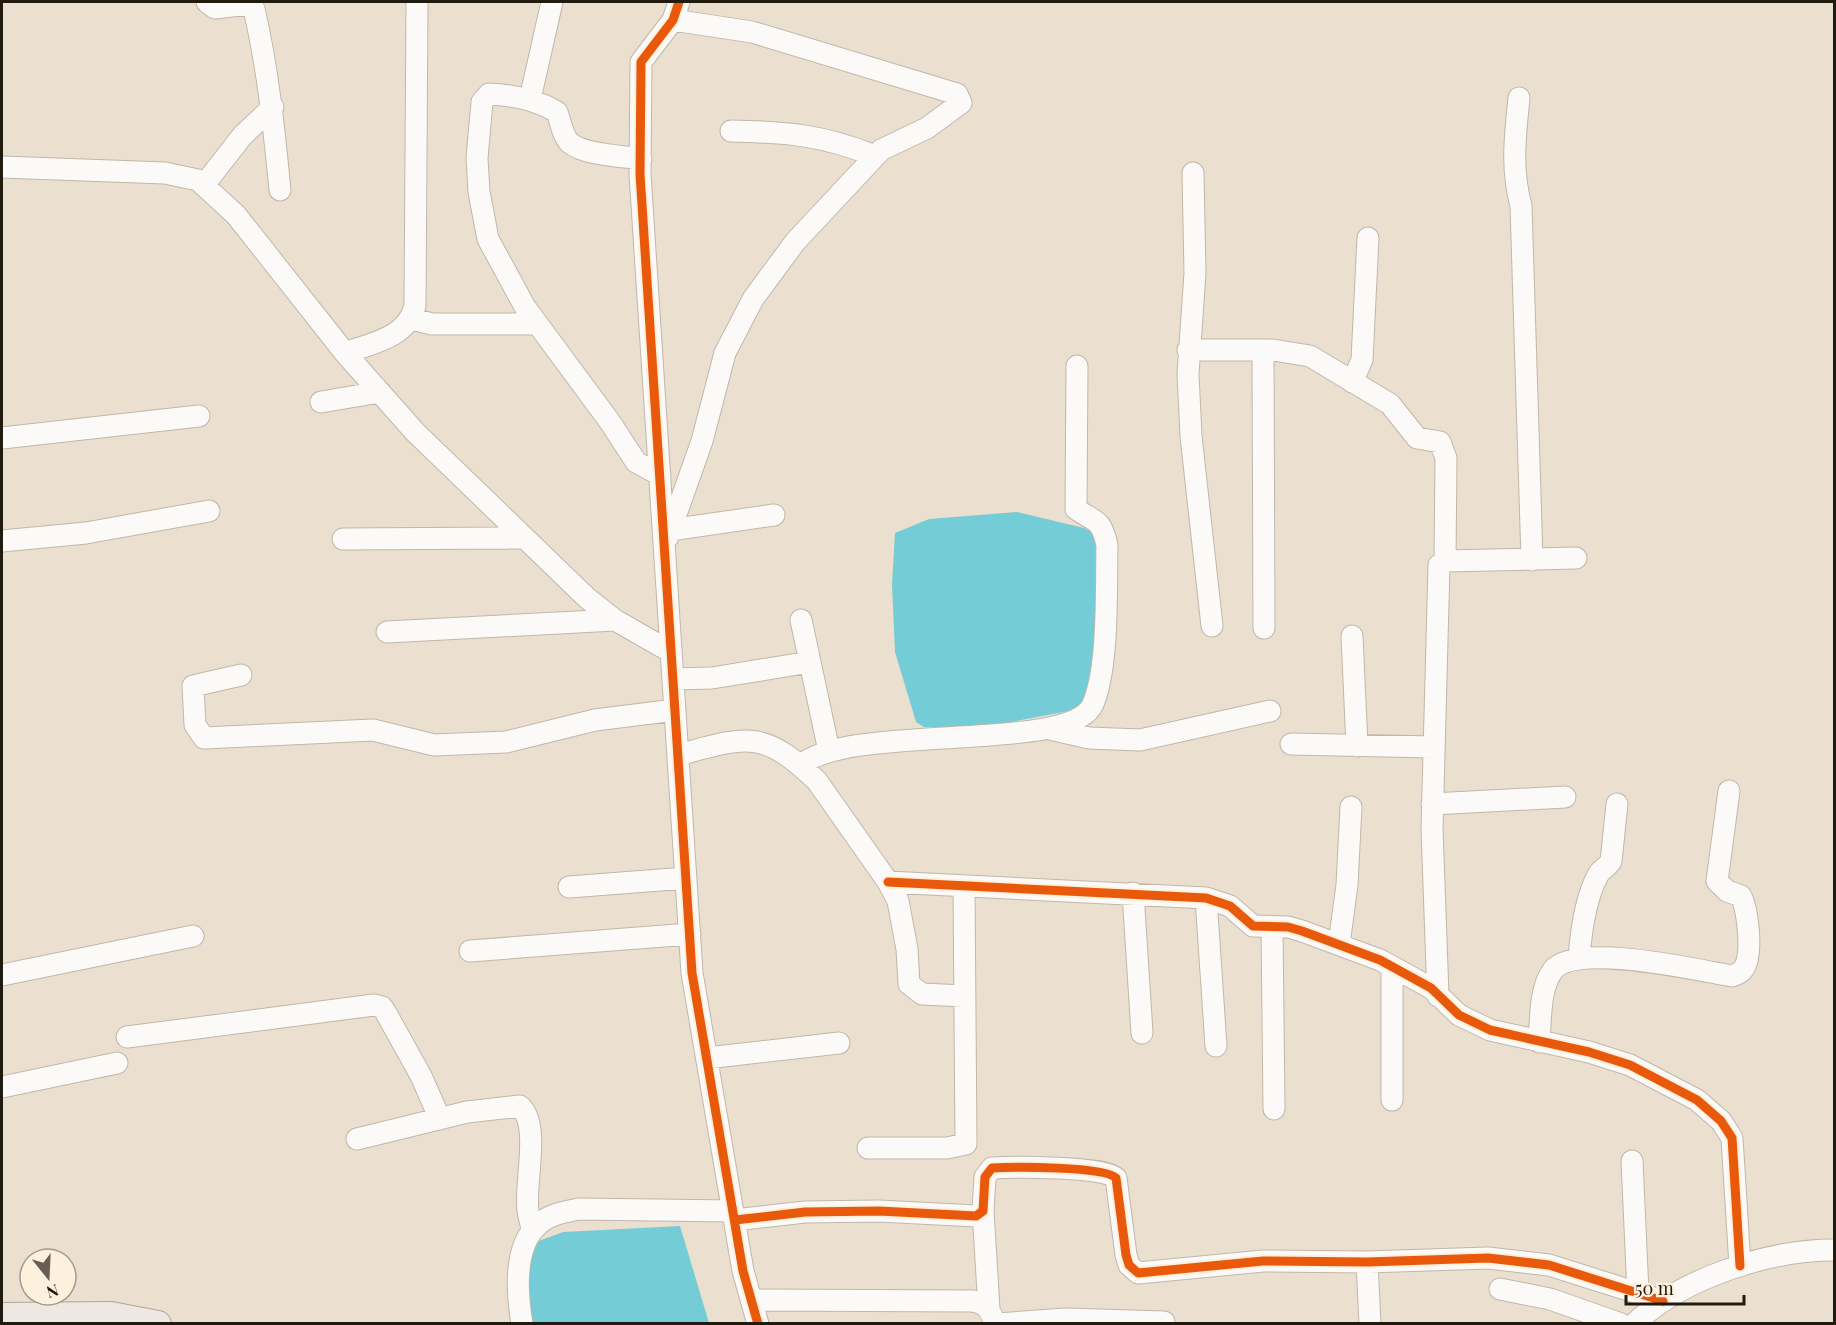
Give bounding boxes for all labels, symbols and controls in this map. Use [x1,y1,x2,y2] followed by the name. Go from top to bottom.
[18,1247,78,1307] north arrow
[1626,1268,1744,1306] scale bar
[1635,1276,1674,1300] text: 50 m
[44,1280,62,1304] text: N

